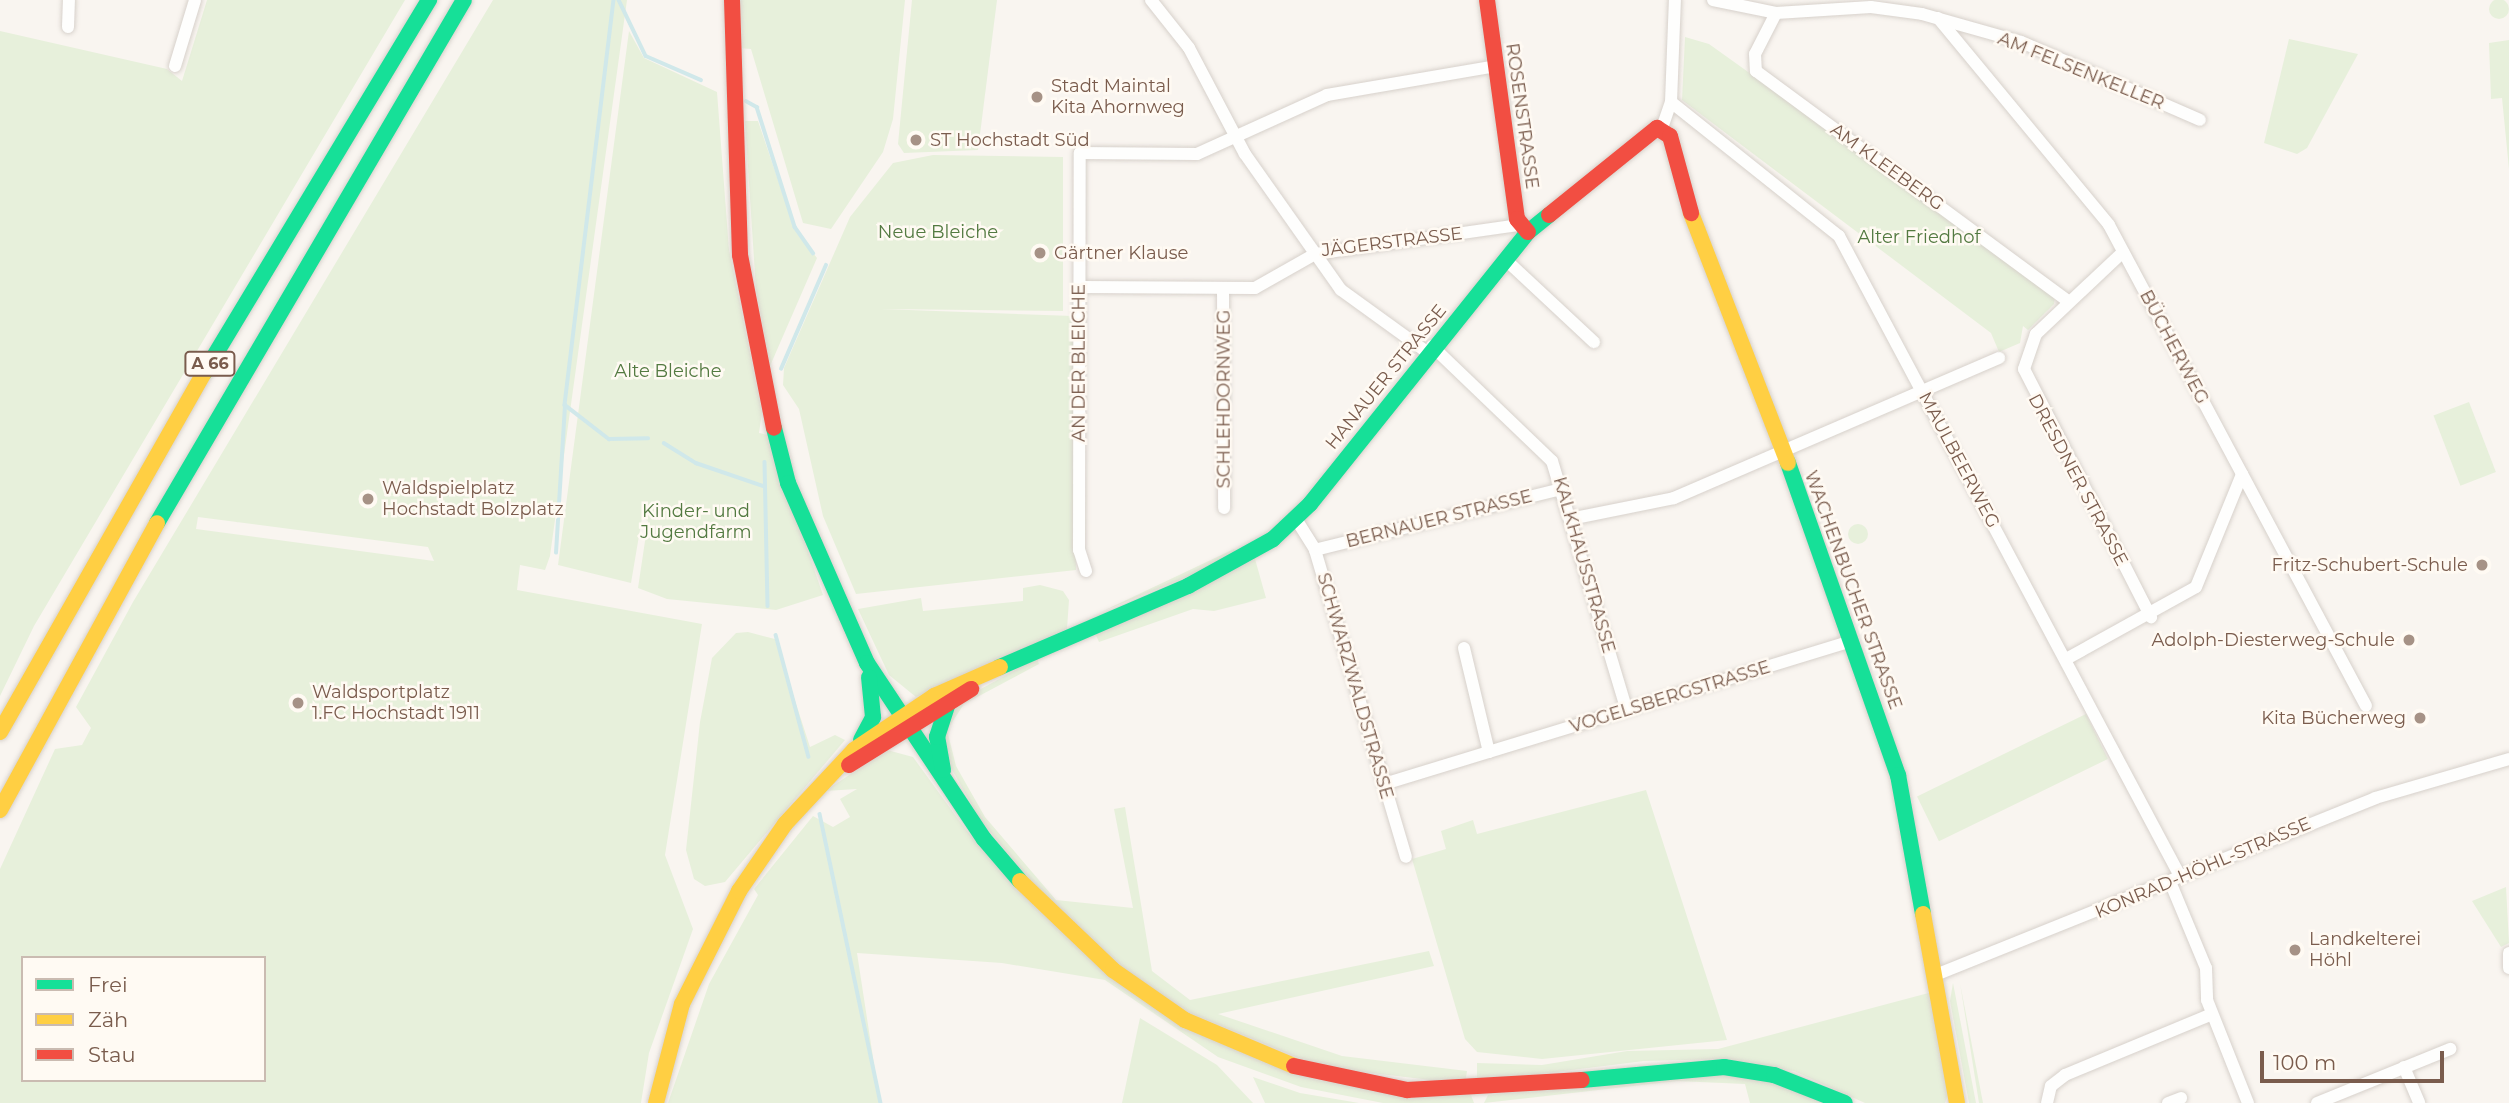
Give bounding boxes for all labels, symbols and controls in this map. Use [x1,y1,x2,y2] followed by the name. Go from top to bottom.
[1995,28,2167,114] street label: AM FELSENKELLER
[1501,42,1543,190] street label: ROSENSTRASSE
[1051,76,1185,119] place label: Stadt Maintal Kita Ahornweg
[1029,89,1045,105] marker: Stadt Maintal Kita Ahornweg
[1826,119,1948,215] street label: AM KLEEBERG
[930,129,1090,151] place label: ST Hochstadt Süd
[908,132,924,148] marker: ST Hochstadt Süd
[878,221,998,243] park label: Neue Bleiche
[1320,223,1464,261] street label: JÄGERSTRASSE
[1857,226,1981,248] park label: Alter Friedhof
[1054,242,1188,264] place label: Gärtner Klause
[1032,245,1048,261] marker: Gärtner Klause
[1068,284,1090,442] street label: AN DER BLEICHE
[2135,286,2213,408] street label: BÜCHERWEG
[1321,300,1451,454] street label: HANAUER STRASSE
[1213,310,1235,488] street label: SCHLEHDORNWEG
[184,352,236,376] road number: A 66
[614,360,722,382] park label: Alte Bleiche
[1914,388,2004,532] street label: MAULBEERWEG
[2023,390,2133,570] street label: DRESDNER STRASSE
[1800,468,1906,712] street label: WACHENBUCHER STRASSE
[1548,474,1620,656] street label: KALKHAUSSTRASSE
[382,478,564,520] place label: Waldspielplatz Hochstadt Bolzplatz
[1344,485,1534,553] street label: BERNAUER STRASSE
[360,491,376,507] marker: Waldspielplatz Hochstadt Bolzplatz
[640,501,752,544] park label: Kinder- und Jugendfarm
[2272,554,2468,576] place label: Fritz-Schubert-Schule
[2474,557,2490,573] marker: Fritz-Schubert-Schule
[1312,570,1398,802] street label: SCHWARZWALDSTRASSE
[2152,629,2395,651] place label: Adolph-Diesterweg-Schule
[2401,632,2417,648] marker: Adolph-Diesterweg-Schule
[1567,656,1773,738] street label: VOGELSBERGSTRASSE
[312,682,480,724] place label: Waldsportplatz 1.FC Hochstadt 1911
[290,695,306,711] marker: Waldsportplatz 1.FC Hochstadt 1911
[2261,707,2406,729] place label: Kita Bücherweg
[2412,710,2428,726] marker: Kita Bücherweg
[2092,813,2314,923] street label: KONRAD-HÖHL-STRASSE
[2309,929,2421,972] place label: Landkelterei Höhl
[2287,942,2303,958] marker: Landkelterei Höhl
[21,956,266,1082] legend
[88,972,128,997] text: Frei
[88,1007,128,1032] text: Zäh
[2264,1036,2448,1080] scale bar
[88,1042,136,1067] text: Stau
[2273,1050,2336,1075] text: 100 m

